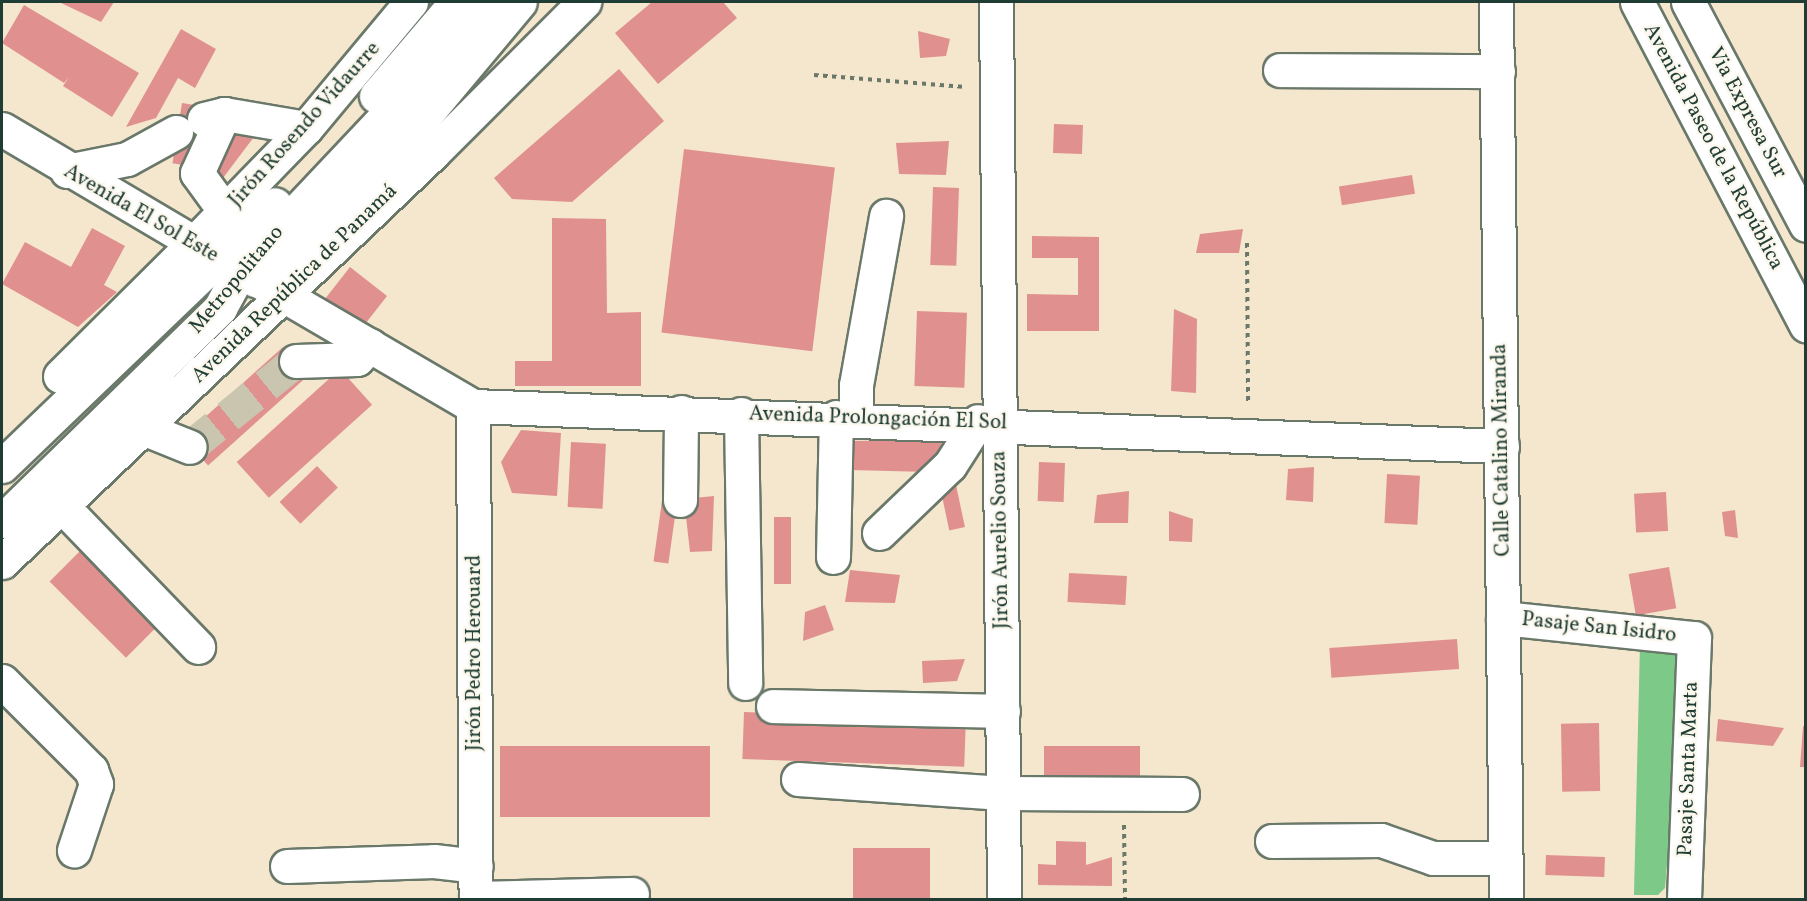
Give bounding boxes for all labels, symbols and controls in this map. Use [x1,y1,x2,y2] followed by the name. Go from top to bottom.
[1637,20,1789,274] street label: Avenida Paseo de la República
[224,37,386,213] street label: Jirón Rosendo Vidaurre
[1702,43,1792,183] street label: Via Expresa Sur
[59,159,223,269] street label: Avenida El Sol Este
[187,179,403,389] street label: Avenida República de Panamá
[184,221,290,339] street label: Metropolitano
[1488,343,1516,557] street label: Calle Catalino Miranda
[748,402,1008,436] street label: Avenida Prolongación El Sol
[987,451,1015,629] street label: Jirón Aurelio Souza
[462,555,488,751] street label: Jirón Pedro Herouard
[1520,607,1678,649] street label: Pasaje San Isidro
[1673,681,1705,857] street label: Pasaje Santa Marta

